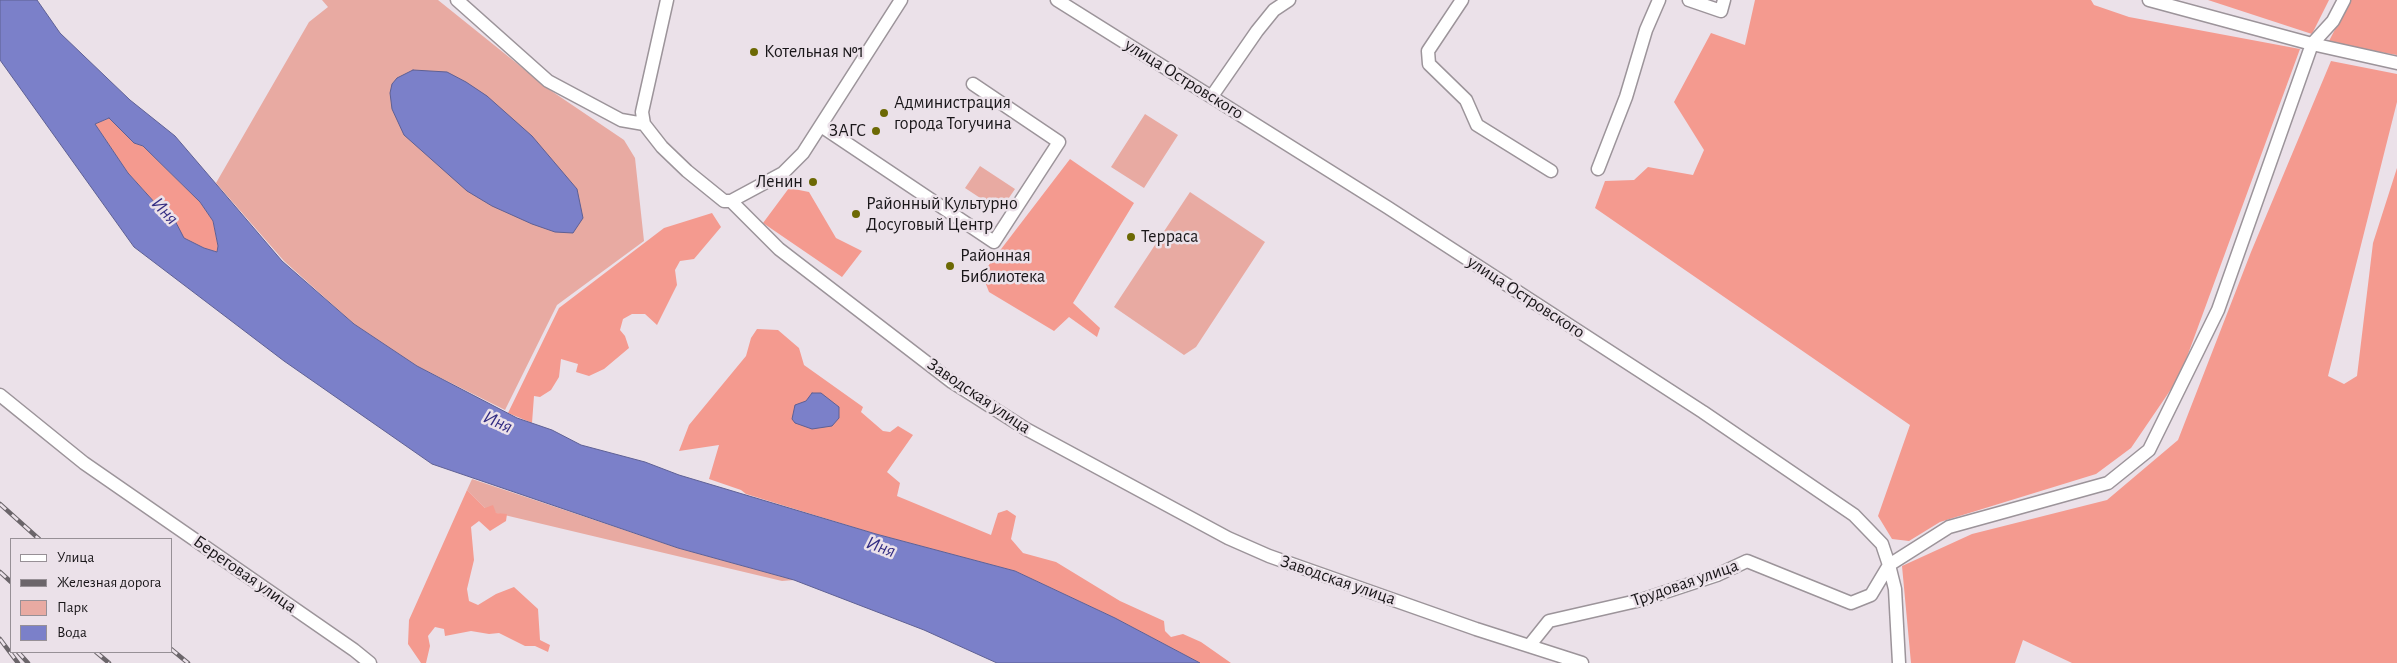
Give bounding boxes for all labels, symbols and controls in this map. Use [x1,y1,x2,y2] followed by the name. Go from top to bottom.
[1121,34,1247,124] street label: улица Островского
[764,41,864,63] place label: Котельная №1
[748,46,760,58] marker: Котельная №1
[894,92,1012,134] place label: Администрация города Тогучина
[878,107,890,119] marker: Администрация города Тогучина
[829,120,866,142] place label: ЗАГС
[870,125,882,137] marker: ЗАГС
[756,171,803,193] place label: Ленин
[807,176,819,188] marker: Ленин
[147,193,183,229] water label: Иня
[866,193,1018,235] place label: Районный Культурно Досуговый Центр
[850,208,862,220] marker: Районный Культурно Досуговый Центр
[1141,226,1198,248] place label: Терраса
[1125,231,1137,243] marker: Терраса
[960,245,1045,288] place label: Районная Библиотека
[1463,251,1589,343] street label: улица Островского
[944,260,956,272] marker: Районная Библиотека
[923,353,1035,439] street label: Заводская улица
[480,406,516,438] water label: Иня
[189,530,301,618] street label: Береговая улица
[863,531,899,563] water label: Иня
[10,538,172,653] legend
[57,550,94,565] text: Улица
[1278,550,1398,610] street label: Заводская улица
[1629,555,1741,611] street label: Трудовая улица
[57,575,161,590] text: Железная дорога
[57,600,88,615] text: Парк
[57,625,87,640] text: Вода

